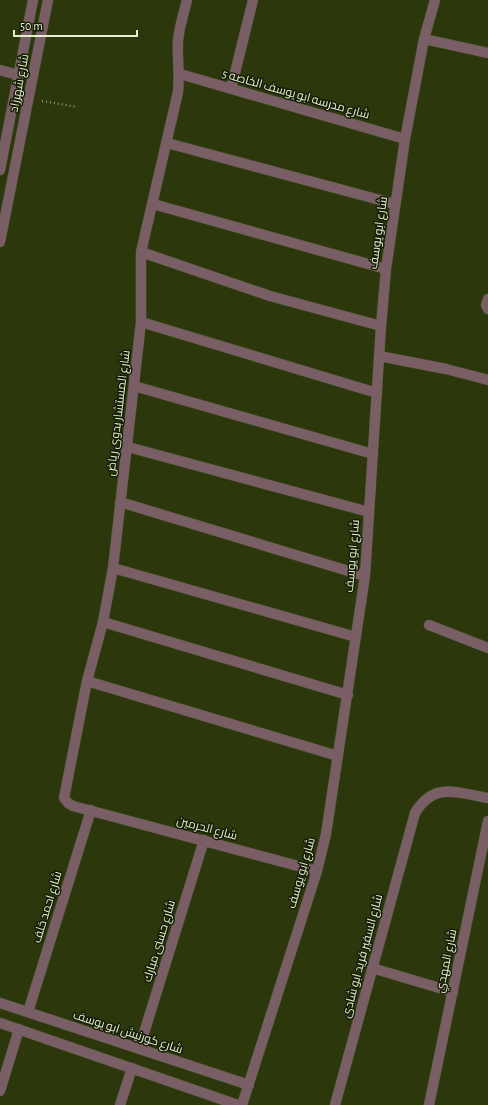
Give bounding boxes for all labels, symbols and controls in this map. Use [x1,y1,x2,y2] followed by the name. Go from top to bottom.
[14,12,137,38] scale bar
[20,20,43,32] text: 50 m
[7,53,32,113] street label: شارع شهرزاد
[220,67,371,123] street label: شارع مدرسه ابو يوسف الخاصه 5
[367,196,391,270] street label: شارع ابو يوسف
[104,349,134,477] street label: شارع المستشار بدوى رياض
[343,519,363,593] street label: شارع ابو يوسف
[175,814,239,844] street label: شارع الحرمين
[285,836,319,910] street label: شارع ابو يوسف
[30,869,66,945] street label: شارع احمد خلف
[340,893,386,1020] street label: شارع السفير فريد ابو شادى
[141,899,179,984] street label: شارع حسنى مبارك
[433,928,463,995] street label: شارع المهدي
[71,1009,184,1057] street label: شارع كورنيش ابو يوسف

